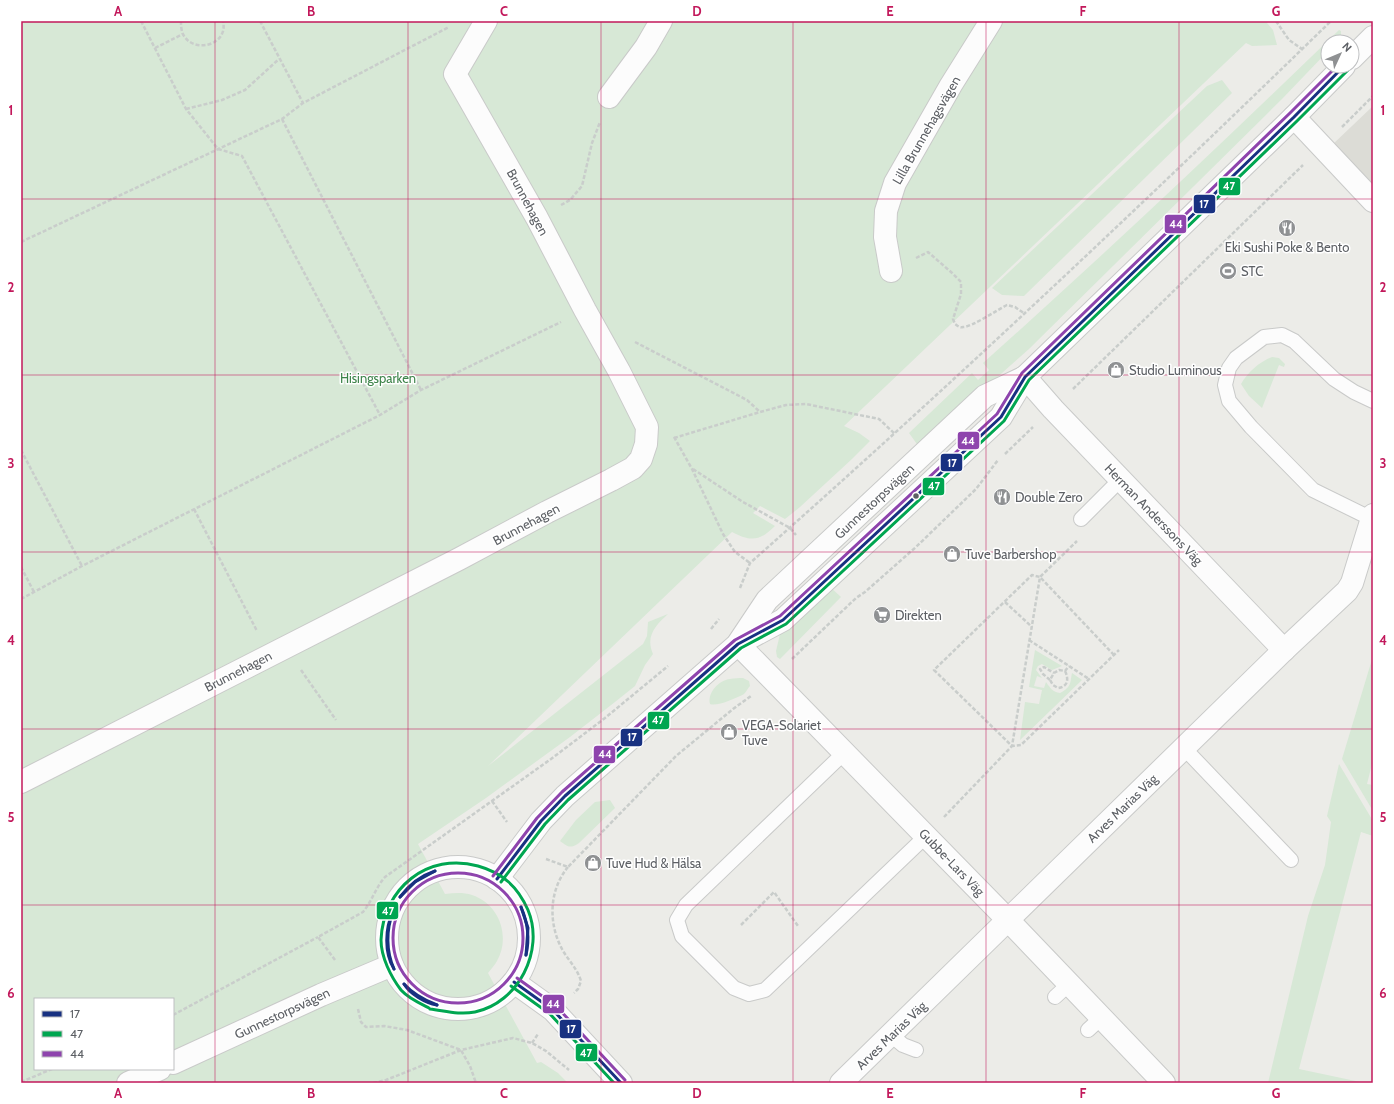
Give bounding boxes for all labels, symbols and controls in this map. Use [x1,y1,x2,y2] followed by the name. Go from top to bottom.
[114,3,123,19] text: A
[307,3,315,19] text: B
[500,3,508,19] text: C
[692,3,702,19] text: D
[886,3,894,19] text: E
[1080,3,1087,19] text: F
[1272,3,1281,19] text: G
[1320,34,1360,74] north arrow
[1339,39,1355,55] text: N
[888,73,964,187] street label: Lilla Brunnehagsvägen
[9,102,13,118] text: 1
[1381,102,1385,118] text: 1
[504,166,552,238] street label: Brunnehagen
[1218,177,1241,196] line badge: 47
[1223,179,1236,193] text: 47
[1193,194,1216,214] line badge: 17
[1199,197,1209,211] text: 17
[1164,214,1187,234] line badge: 44
[1169,217,1183,231] text: 44
[1277,218,1297,238] restaurant icon: Eki Sushi Poke & Bento
[1225,239,1349,255] place label: Eki Sushi Poke & Bento
[1218,261,1238,281] sports icon: STC
[1241,263,1263,279] place label: STC
[8,279,15,295] text: 2
[1380,279,1387,295] text: 2
[1106,360,1126,380] shop icon: Studio Luminous
[1129,362,1222,378] place label: Studio Luminous
[340,370,416,386] park label: Hisingsparken
[957,431,980,450] line badge: 44
[961,434,975,448] text: 44
[940,453,963,472] line badge: 17
[7,455,15,471] text: 3
[1379,455,1387,471] text: 3
[947,456,957,470] text: 17
[831,460,917,542] street label: Gunnestorpsvägen
[1102,460,1207,568] street label: Herman Anderssons Väg
[922,477,945,496] line badge: 47
[928,479,941,493] text: 47
[992,487,1012,507] restaurant icon: Double Zero
[1015,489,1083,505] place label: Double Zero
[911,491,921,501] unlabelled marker
[490,500,562,548] street label: Brunnehagen
[942,544,962,564] shop icon: Tuve Barbershop
[965,546,1056,562] place label: Tuve Barbershop
[872,605,892,625] supermarket icon: Direkten
[895,607,942,623] place label: Direkten
[7,632,15,648] text: 4
[1379,632,1387,648] text: 4
[202,647,274,695] street label: Brunnehagen
[647,711,670,730] line badge: 47
[652,713,665,727] text: 47
[742,717,822,748] place label: VEGA-Solariet Tuve
[719,722,739,742] shop icon: VEGA-Solariet Tuve
[620,728,643,747] line badge: 17
[627,730,637,744] text: 17
[593,745,616,764] line badge: 44
[598,747,612,761] text: 44
[1083,770,1161,846] street label: Arves Marias Väg
[8,809,15,825] text: 5
[1380,809,1387,825] text: 5
[916,825,988,899] street label: Gubbe-Lars Väg
[583,853,603,873] shop icon: Tuve Hud & Hälsa
[606,855,702,871] place label: Tuve Hud & Hälsa
[376,901,399,920] line badge: 47
[382,904,395,918] text: 47
[232,984,332,1042] street label: Gunnestorpsvägen
[7,985,15,1001] text: 6
[1379,985,1387,1001] text: 6
[542,994,565,1014] line badge: 44
[546,997,560,1011] text: 44
[852,997,930,1073] street label: Arves Marias Väg
[34,998,174,1070] legend
[70,1006,80,1021] text: 17
[559,1019,582,1039] line badge: 17
[566,1022,576,1036] text: 17
[70,1026,83,1041] text: 47
[575,1043,598,1062] line badge: 47
[70,1046,84,1061] text: 44
[580,1046,593,1060] text: 47
[114,1085,123,1101] text: A
[307,1085,315,1101] text: B
[500,1085,508,1101] text: C
[692,1085,702,1101] text: D
[886,1085,894,1101] text: E
[1080,1085,1087,1101] text: F
[1272,1085,1281,1101] text: G

